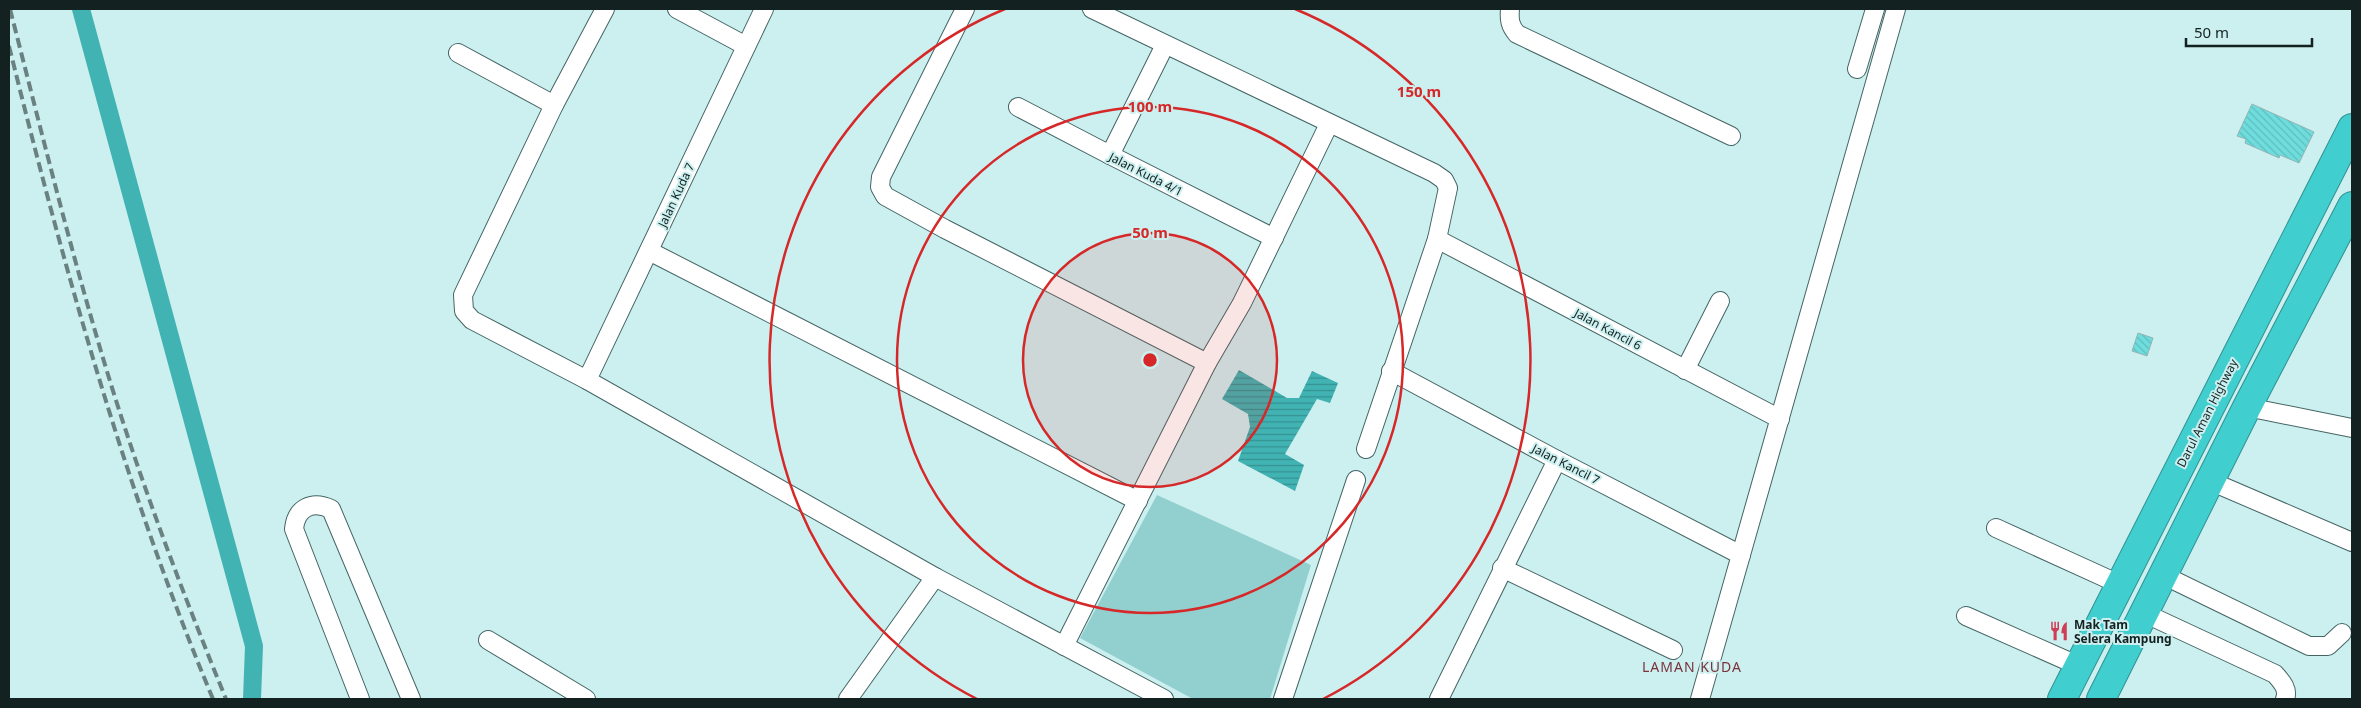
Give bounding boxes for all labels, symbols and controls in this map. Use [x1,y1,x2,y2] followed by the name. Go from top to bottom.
[2186,15,2312,47] scale bar
[2194,22,2229,42] text: 50 m
[1397,81,1441,101] text: 150 m
[1128,96,1172,116] text: 100 m
[1105,148,1186,200] street label: Jalan Kuda 4/1
[653,160,698,231] street label: Jalan Kuda 7
[1132,222,1168,242] text: 50 m
[1571,304,1645,354] street label: Jalan Kancil 6
[1141,351,1159,369] centre of rings
[2172,355,2242,470] street label: Darul Aman Highway
[1528,439,1603,488] street label: Jalan Kancil 7
[2074,616,2172,647] place label: Mak Tam Selera Kampung
[2048,620,2070,642] restaurant icon: Mak Tam Selera Kampung
[1642,657,1742,676] district label: LAMAN KUDA

